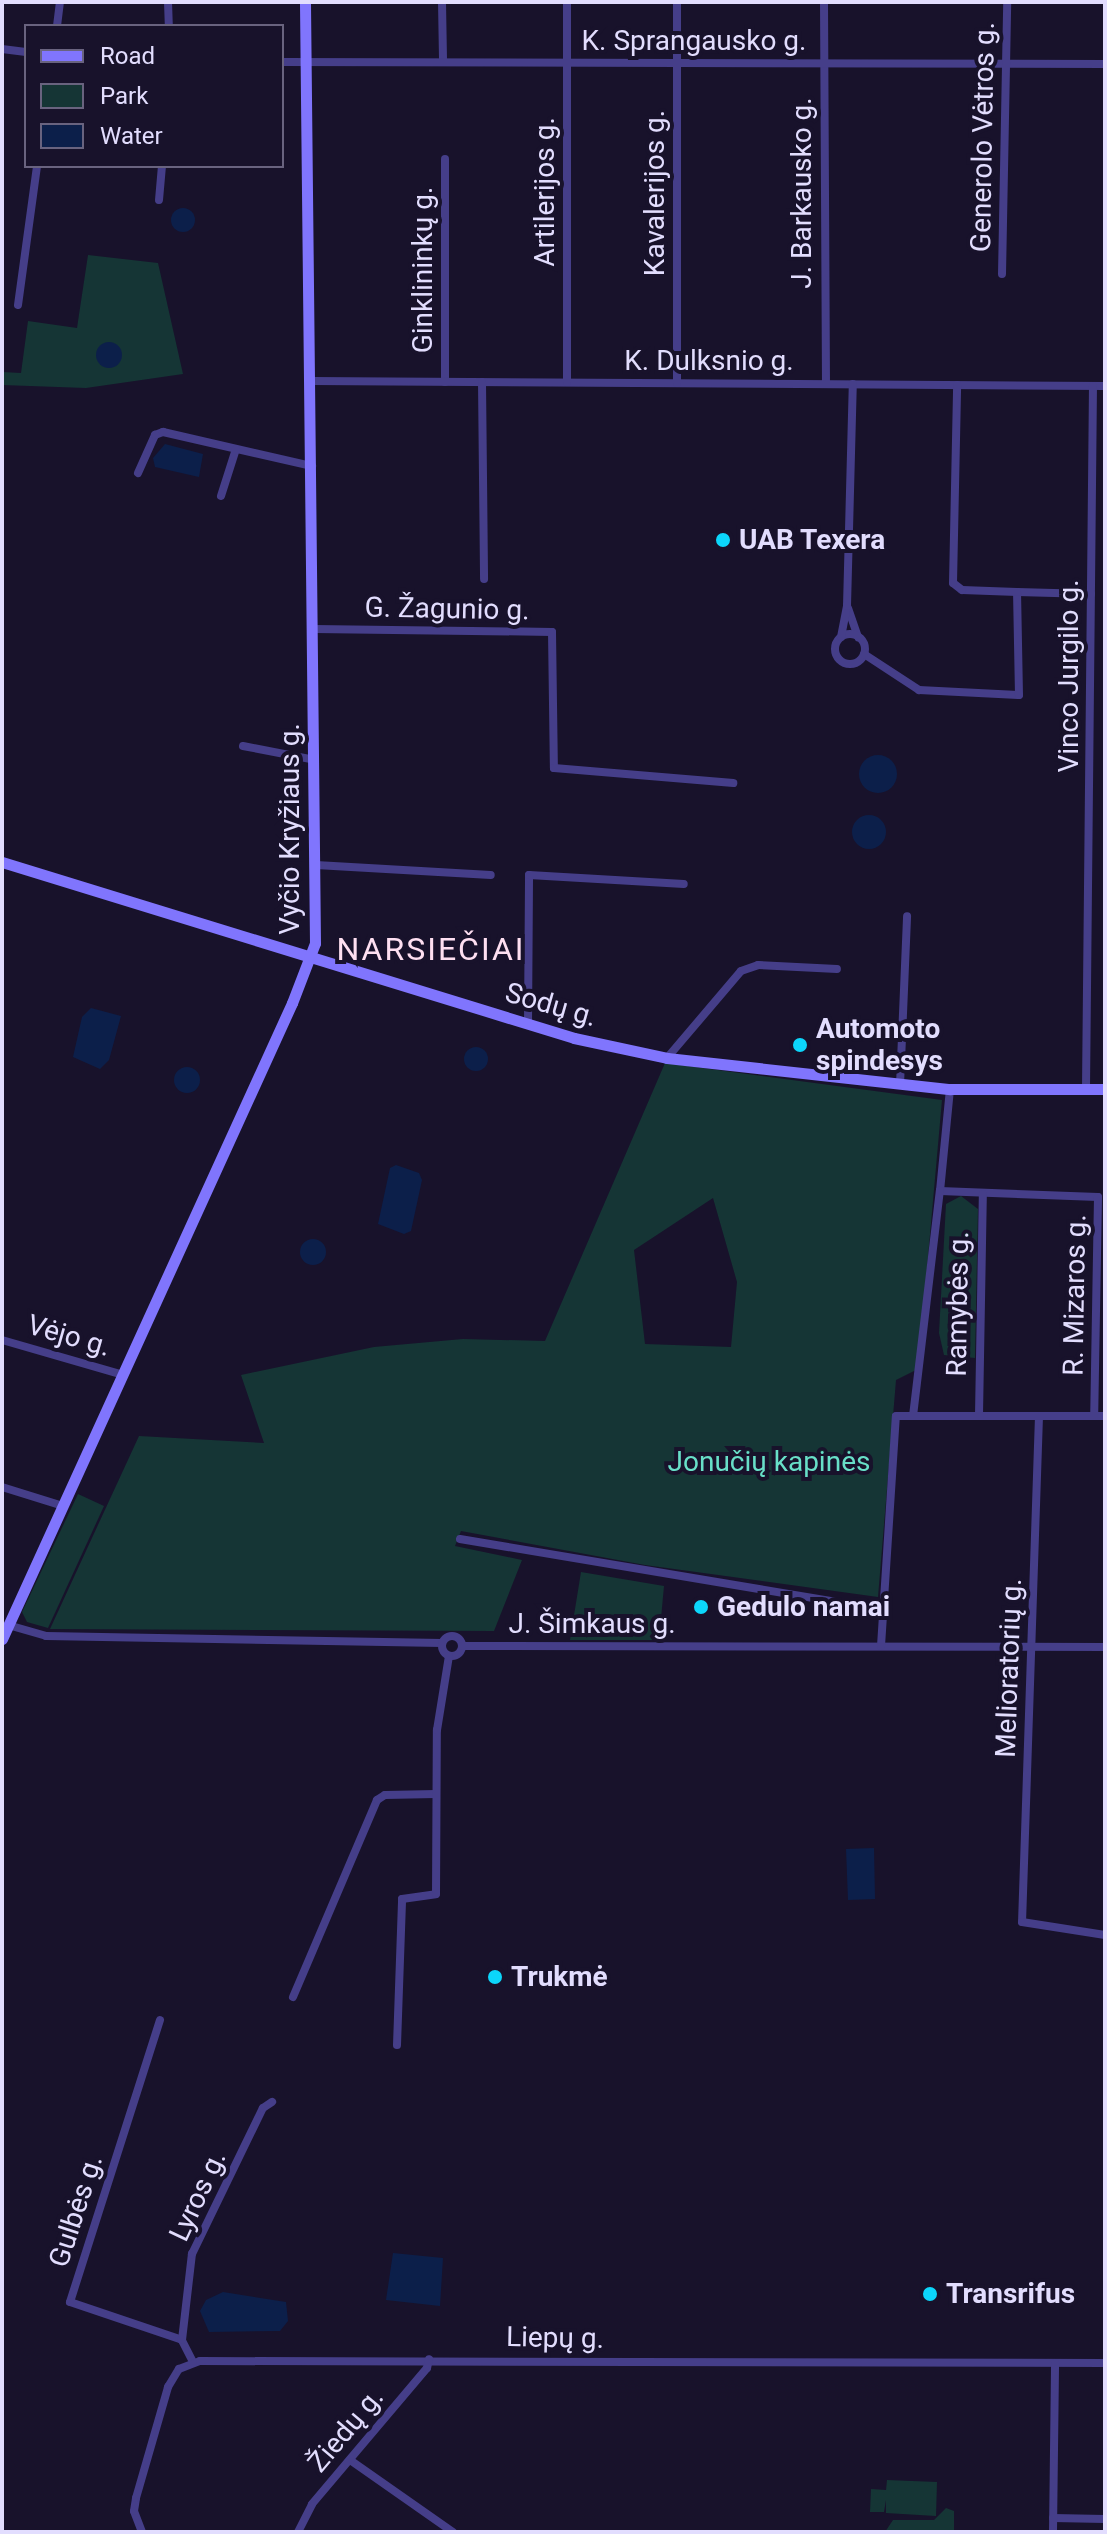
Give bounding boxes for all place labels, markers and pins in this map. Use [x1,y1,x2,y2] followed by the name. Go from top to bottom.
[739,523,886,557] place label: UAB Texera
[714,531,732,549] marker: UAB Texera
[816,1012,943,1078] place label: Automoto spindesys
[791,1036,809,1054] marker: Automoto spindesys
[717,1590,890,1624] place label: Gedulo namai
[692,1598,710,1616] marker: Gedulo namai
[511,1960,608,1994] place label: Trukmė
[486,1968,504,1986] marker: Trukmė
[946,2277,1075,2311] place label: Transrifus
[921,2285,939,2303] marker: Transrifus

